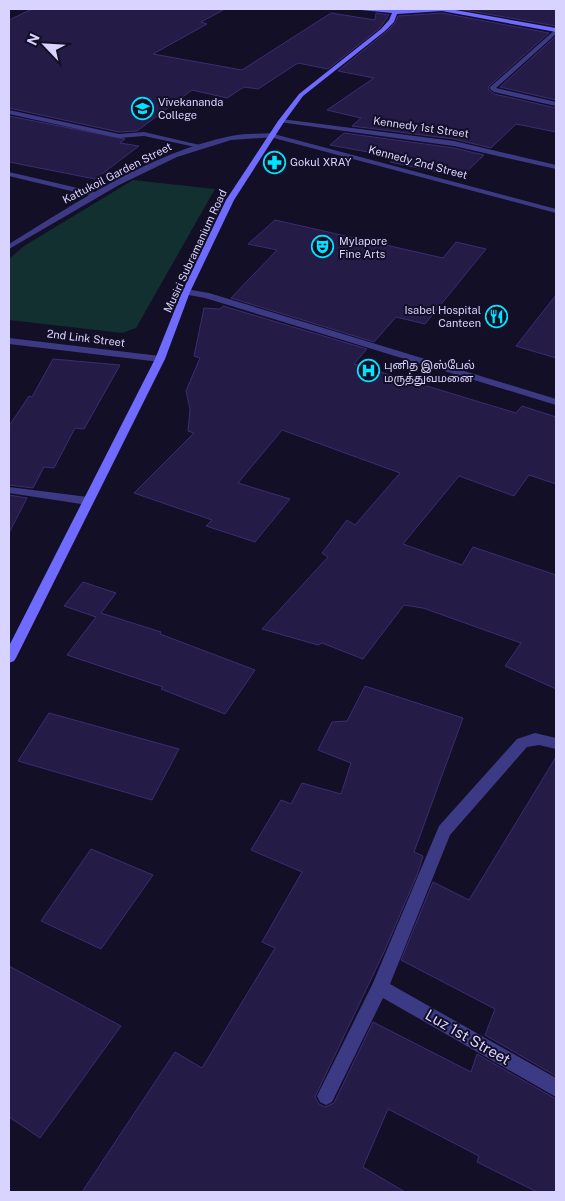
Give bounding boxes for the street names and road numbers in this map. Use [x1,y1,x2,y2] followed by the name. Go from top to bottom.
[372,114,470,140] street label: Kennedy 1st Street
[60,140,174,206] street label: Kattukoil Garden Street
[367,143,469,181] street label: Kennedy 2nd Street
[161,188,229,314] street label: Musiri Subramanium Road
[46,327,126,349] street label: 2nd Link Street
[423,1006,514,1068] street label: Luz 1st Street

